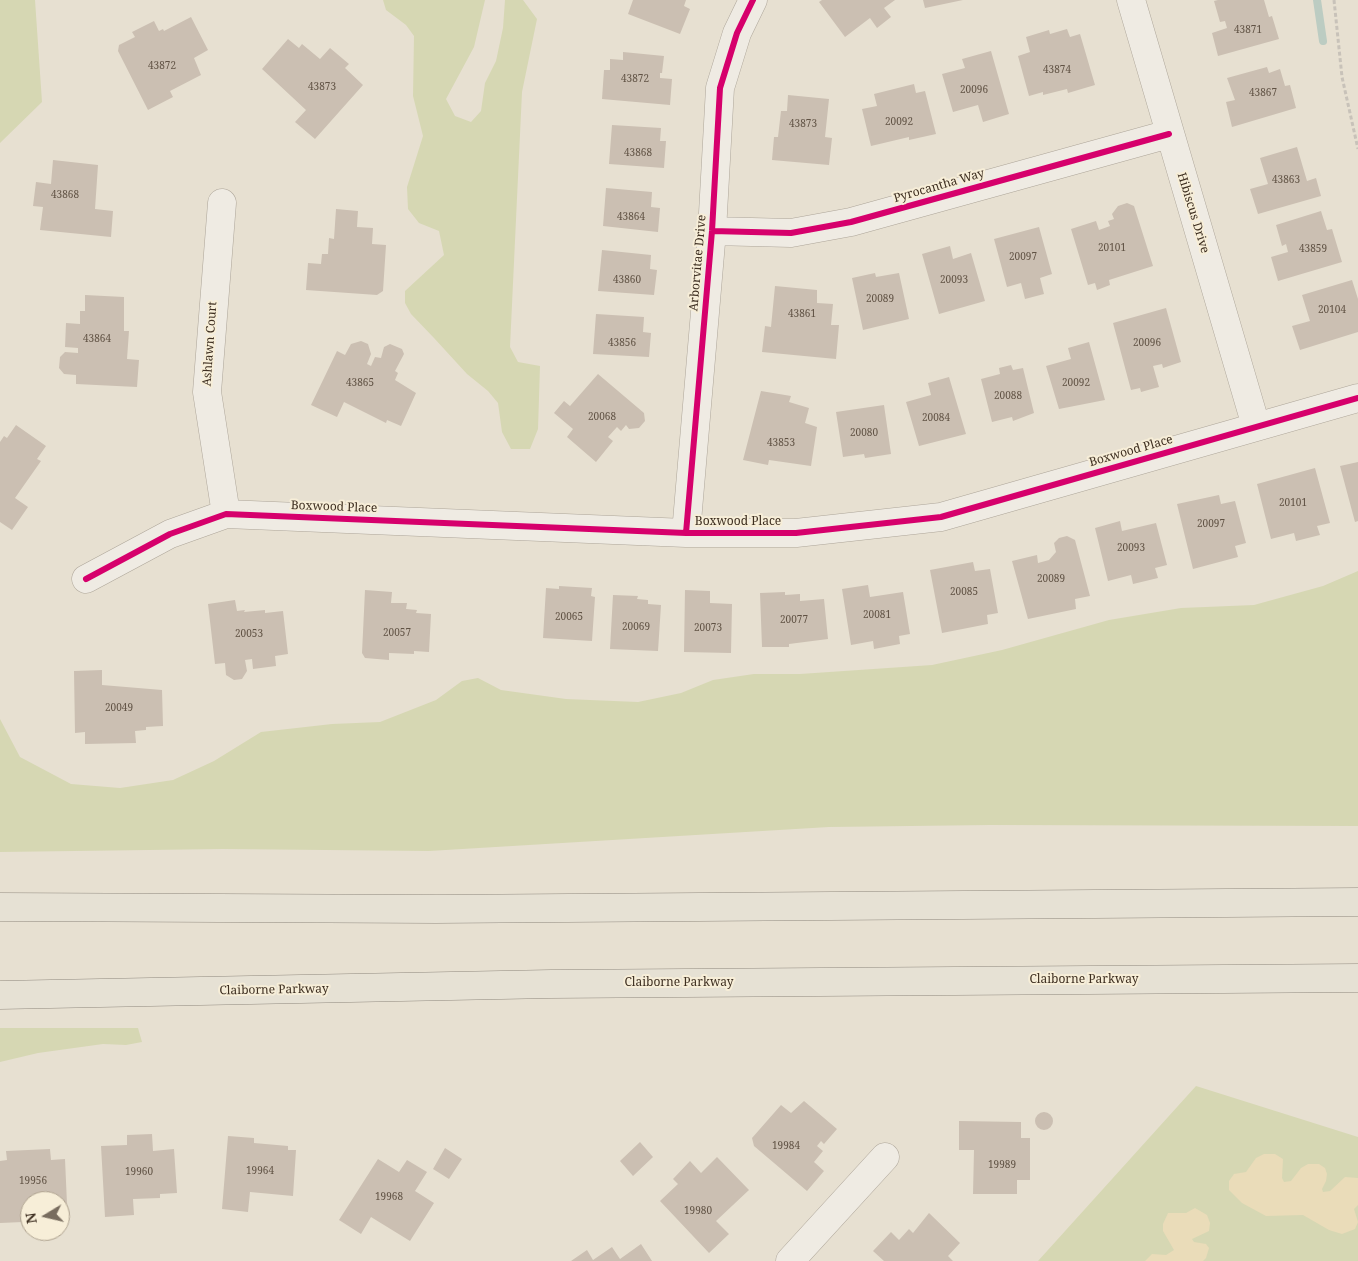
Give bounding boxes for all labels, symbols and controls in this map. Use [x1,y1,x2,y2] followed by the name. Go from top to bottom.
[1234,24,1262,36] house number: 43871
[148,60,176,72] house number: 43872
[1043,64,1071,76] house number: 43874
[621,73,649,85] house number: 43872
[308,81,336,93] house number: 43873
[960,84,988,96] house number: 20096
[1249,87,1277,99] house number: 43867
[885,116,913,128] house number: 20092
[789,118,817,130] house number: 43873
[624,147,652,159] house number: 43868
[892,166,986,206] street label: Pyrocantha Way
[1174,171,1212,255] street label: Hibiscus Drive
[1272,174,1300,186] house number: 43863
[51,189,79,201] house number: 43868
[617,211,645,223] house number: 43864
[687,214,709,312] street label: Arborvitae Drive
[1098,242,1126,254] house number: 20101
[1299,243,1327,255] house number: 43859
[1009,251,1037,263] house number: 20097
[613,274,641,286] house number: 43860
[940,274,968,286] house number: 20093
[866,293,894,305] house number: 20089
[200,301,220,387] street label: Ashlawn Court
[1318,304,1346,316] house number: 20104
[788,308,816,320] house number: 43861
[83,333,111,345] house number: 43864
[608,337,636,349] house number: 43856
[1133,337,1161,349] house number: 20096
[346,377,374,389] house number: 43865
[1062,377,1090,389] house number: 20092
[994,390,1022,402] house number: 20088
[588,411,616,423] house number: 20068
[922,412,950,424] house number: 20084
[850,427,878,439] house number: 20080
[1087,432,1175,470] street label: Boxwood Place
[767,437,795,449] house number: 43853
[1279,497,1307,509] house number: 20101
[291,498,377,516] street label: Boxwood Place
[695,515,781,529] street label: Boxwood Place
[1197,518,1225,530] house number: 20097
[1117,542,1145,554] house number: 20093
[1037,573,1065,585] house number: 20089
[950,586,978,598] house number: 20085
[863,609,891,621] house number: 20081
[555,611,583,623] house number: 20065
[780,614,808,626] house number: 20077
[622,621,650,633] house number: 20069
[694,622,722,634] house number: 20073
[383,627,411,639] house number: 20057
[235,628,263,640] house number: 20053
[105,702,133,714] house number: 20049
[1029,973,1139,987] street label: Claiborne Parkway
[624,976,734,990] street label: Claiborne Parkway
[219,982,329,998] street label: Claiborne Parkway
[772,1140,800,1152] house number: 19984
[988,1159,1016,1171] house number: 19989
[246,1165,274,1177] house number: 19964
[125,1166,153,1178] house number: 19960
[19,1175,47,1187] house number: 19956
[20,1191,70,1241] north arrow
[375,1191,403,1203] house number: 19968
[684,1205,712,1217] house number: 19980
[20,1211,41,1225] text: N

